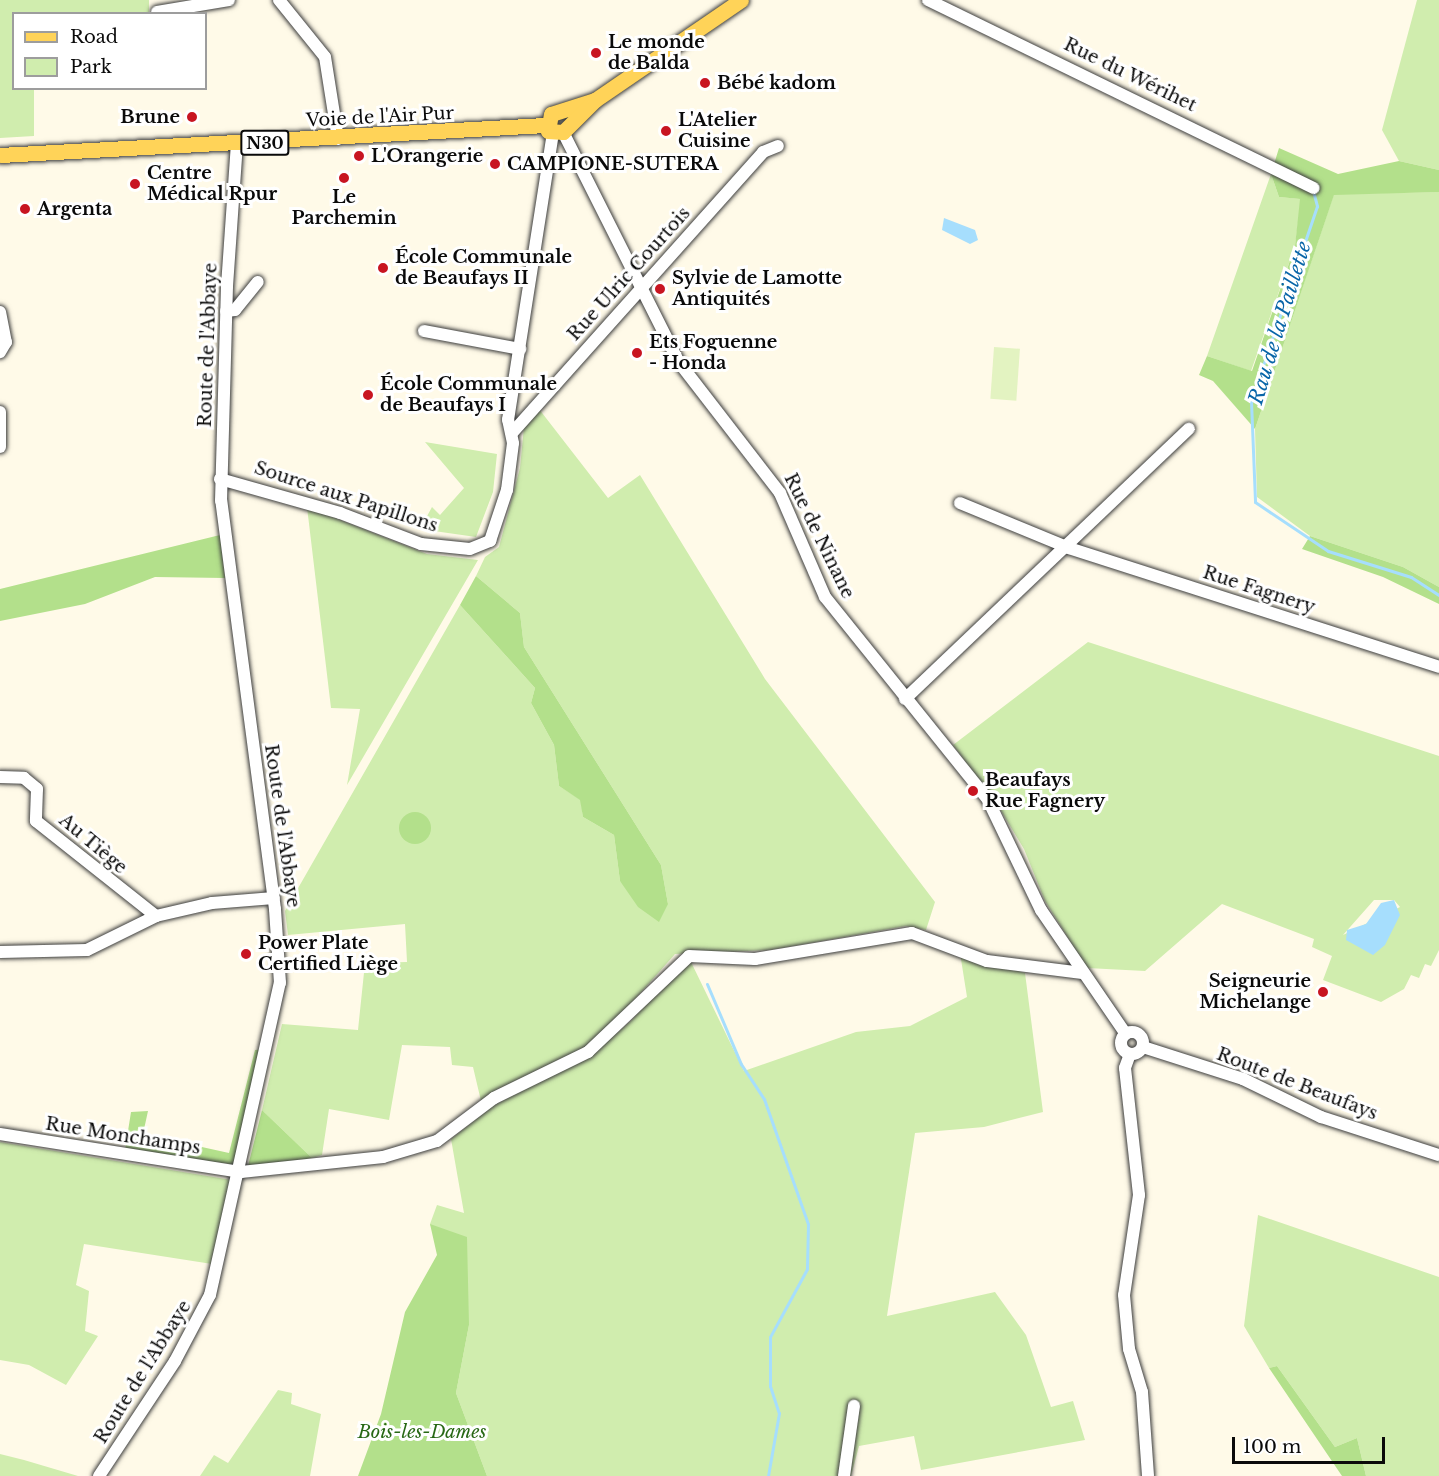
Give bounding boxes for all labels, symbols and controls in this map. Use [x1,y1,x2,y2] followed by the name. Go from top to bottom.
[12,12,207,90] legend
[70,26,118,48] text: Road
[608,32,705,74] place label: Le monde de Balda
[1060,33,1200,117] street label: Rue du Wérihet
[589,46,603,60] marker: Le monde de Balda
[70,56,112,78] text: Park
[717,72,836,94] place label: Bébé kadom
[698,76,712,90] marker: Bébé kadom
[305,102,455,132] street label: Voie de l'Air Pur
[120,106,180,128] place label: Brune
[185,110,199,124] marker: Brune
[678,110,757,152] place label: L'Atelier Cuisine
[659,124,673,138] marker: L'Atelier Cuisine
[240,130,290,156] road number: N30
[371,145,483,167] place label: L'Orangerie
[352,149,366,163] marker: L'Orangerie
[507,153,719,175] place label: CAMPIONE-SUTERA
[488,157,502,171] marker: CAMPIONE-SUTERA
[147,163,277,206] place label: Centre Médical Rpur
[337,171,351,185] marker: Le Parchemin
[128,177,142,191] marker: Centre Médical Rpur
[292,187,396,230] place label: Le Parchemin
[37,198,112,220] place label: Argenta
[18,202,32,216] marker: Argenta
[563,203,695,345] street label: Rue Ulric Courtois
[1244,238,1316,408] water label: Rau de la Paillette
[395,247,572,290] place label: École Communale de Beaufays II
[376,261,390,275] marker: École Communale de Beaufays II
[194,262,222,428] street label: Route de l'Abbaye
[672,268,842,310] place label: Sylvie de Lamotte Antiquités
[653,282,667,296] marker: Sylvie de Lamotte Antiquités
[649,332,777,374] place label: Ets Foguenne - Honda
[630,346,644,360] marker: Ets Foguenne - Honda
[380,374,557,416] place label: École Communale de Beaufays I
[361,388,375,402] marker: École Communale de Beaufays I
[252,457,440,537] street label: Source aux Papillons
[779,470,859,602] street label: Rue de Ninane
[1200,562,1318,618] street label: Rue Fagnery
[260,743,304,909] street label: Route de l'Abbaye
[985,770,1105,812] place label: Beaufays Rue Fagnery
[966,784,980,798] marker: Beaufays Rue Fagnery
[55,809,131,879] street label: Au Tiège
[258,933,398,976] place label: Power Plate Certified Liège
[239,947,253,961] marker: Power Plate Certified Liège
[1199,971,1311,1014] place label: Seigneurie Michelange
[1316,985,1330,999] marker: Seigneurie Michelange
[1214,1043,1380,1125] street label: Route de Beaufays
[44,1113,202,1159] street label: Rue Monchamps
[90,1296,196,1448] street label: Route de l'Abbaye
[358,1421,486,1443] park label: Bois-les-Dames
[1235,1425,1388,1463] scale bar
[1243,1436,1301,1458] text: 100 m

